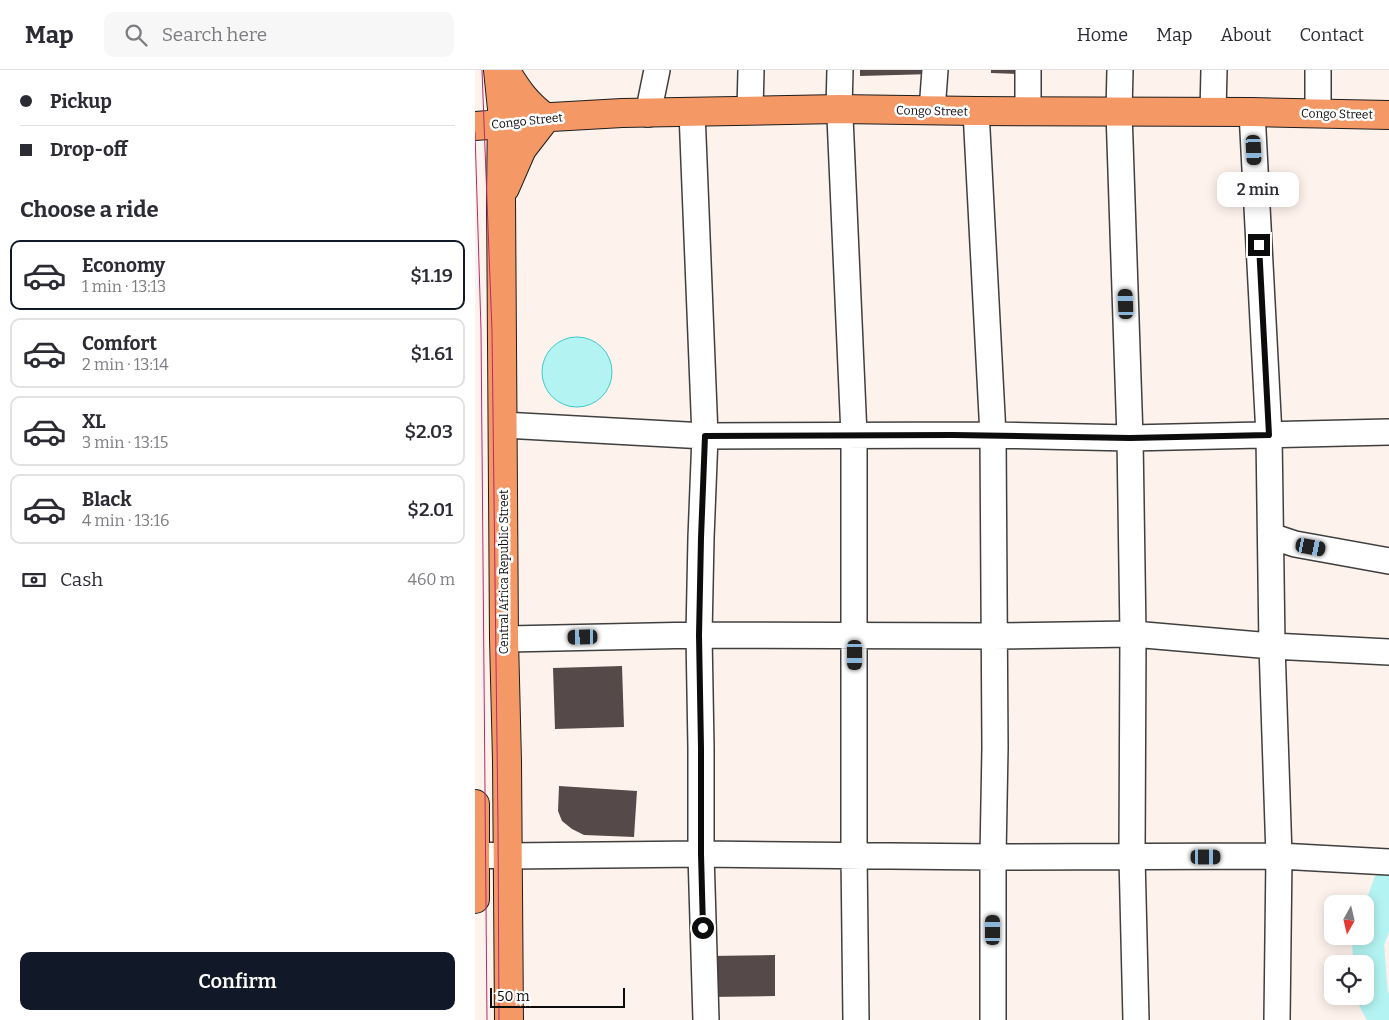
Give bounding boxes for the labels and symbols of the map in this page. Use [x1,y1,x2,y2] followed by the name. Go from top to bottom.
[896,103,969,119] street label: Congo Street
[1301,106,1374,122] street label: Congo Street
[491,110,564,132] street label: Congo Street
[1245,135,1262,165] car
[1218,172,1300,208] callout: 2 min
[1248,234,1270,256] route end
[1117,289,1134,319] car
[497,489,511,654] street label: Central Africa Republic Street
[1294,537,1327,557] car
[567,629,598,645] car
[847,640,862,670] car
[1191,850,1221,865] car
[1324,895,1374,945] north arrow
[985,915,1000,945] car
[692,917,714,939] route start
[490,985,625,1008] scale bar

